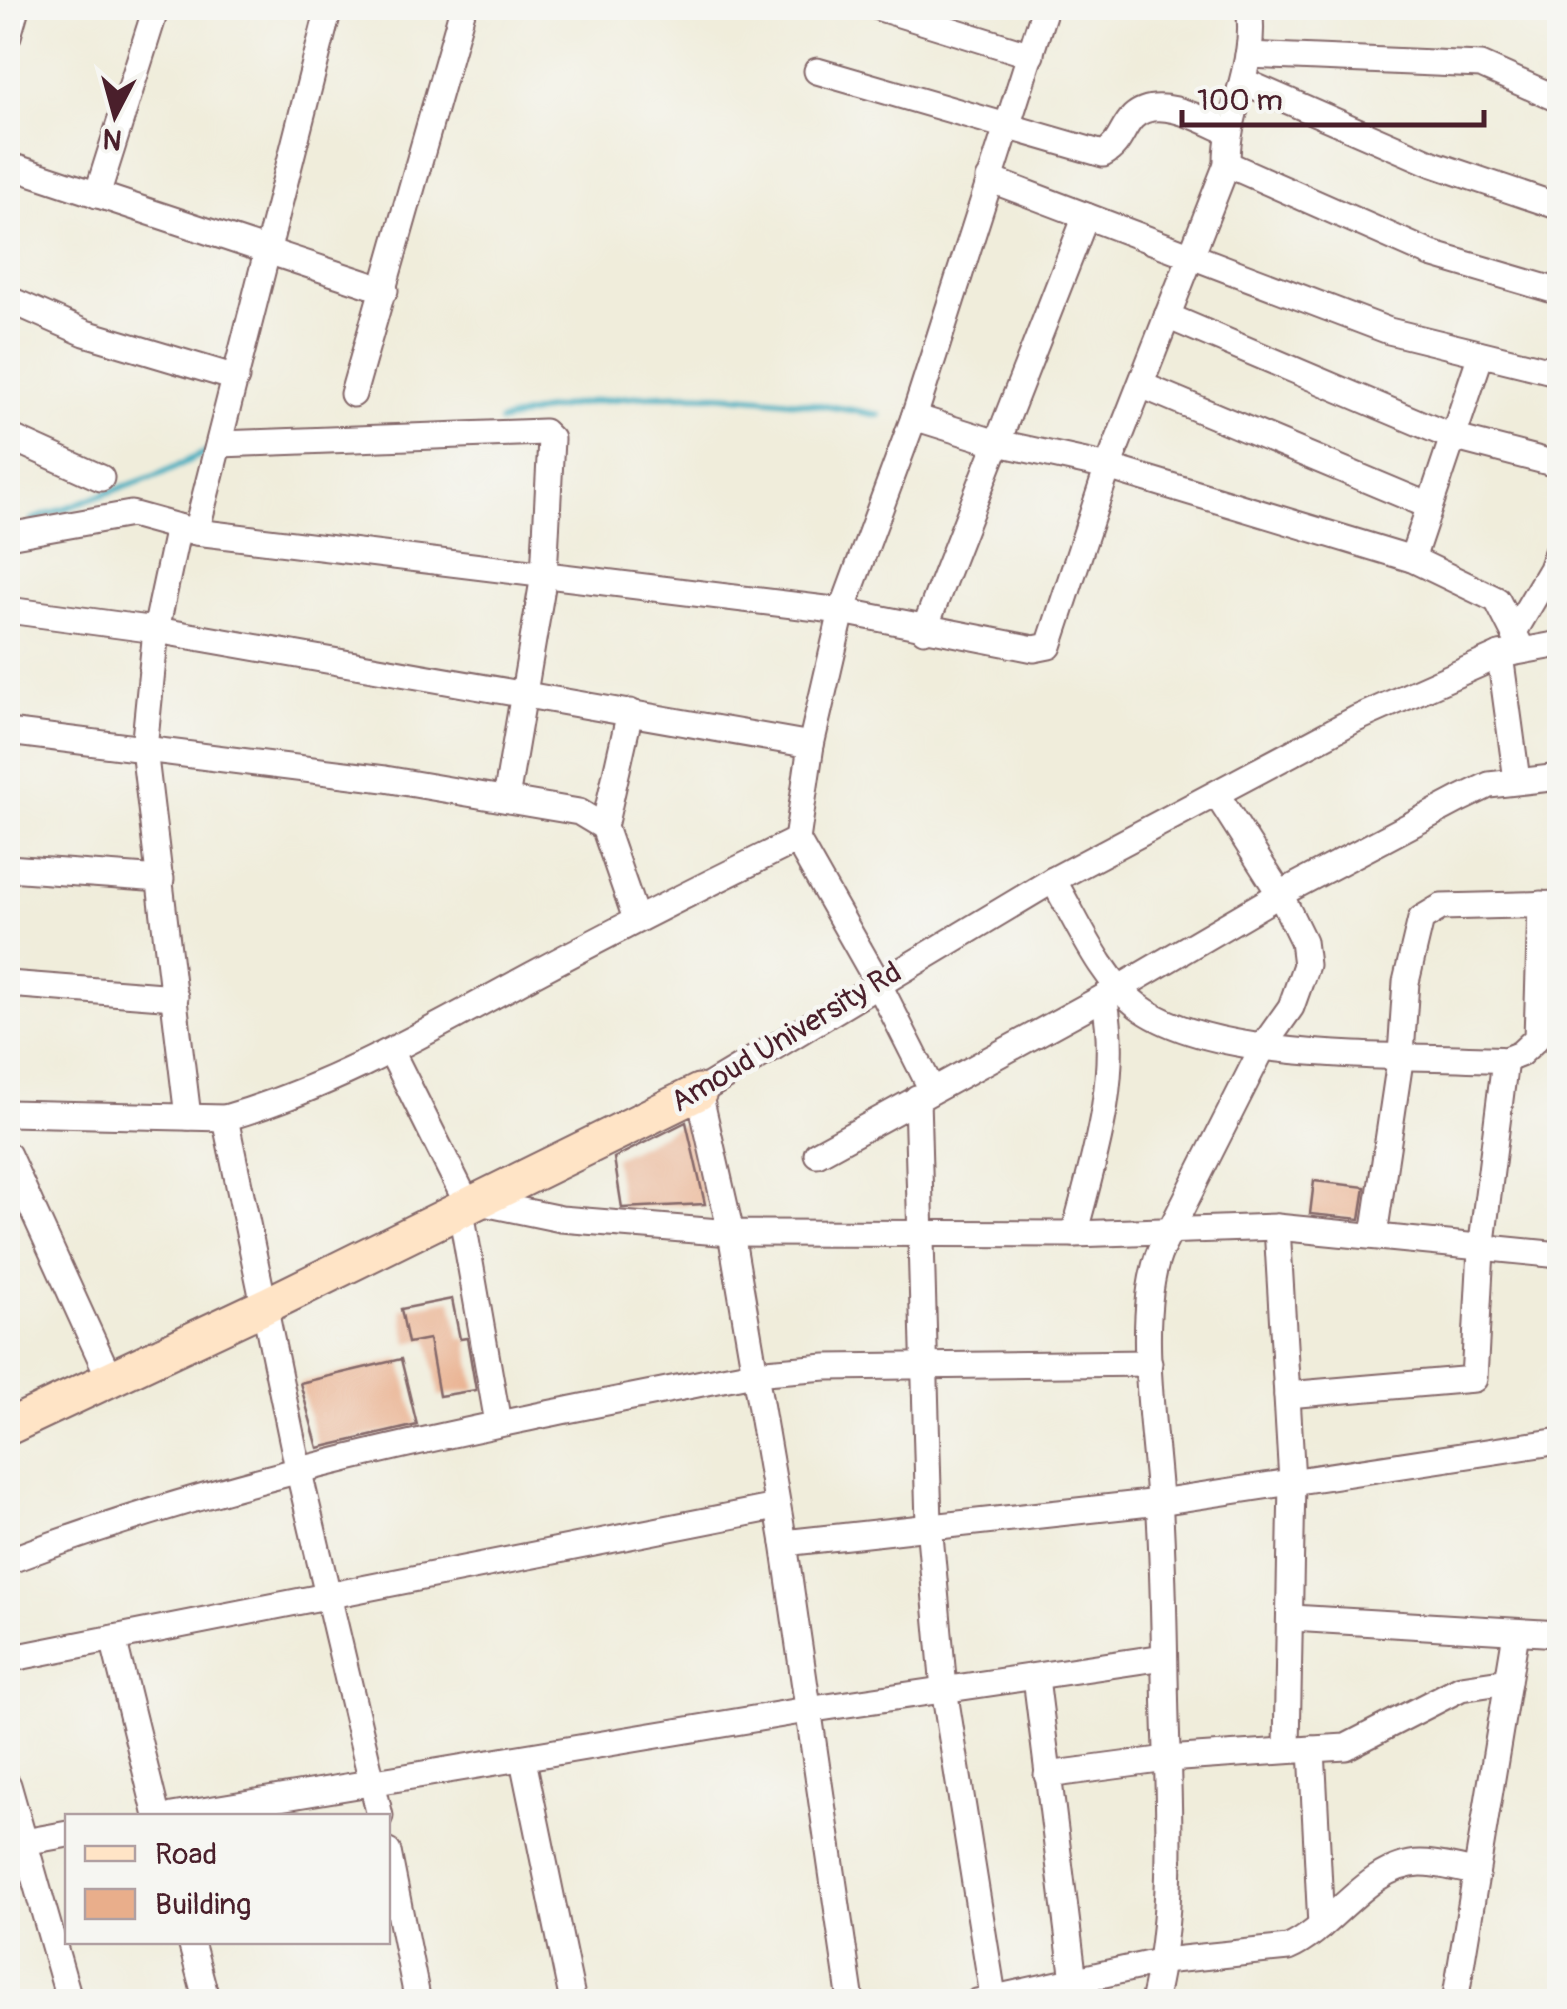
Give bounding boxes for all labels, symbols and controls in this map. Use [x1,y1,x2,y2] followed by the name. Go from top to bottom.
[65,65,165,165] north arrow
[1182,65,1484,127] scale bar
[1197,82,1283,119] text: 100 m
[101,120,124,157] text: N
[664,954,908,1120] street label: Amoud University Rd
[65,1814,390,1944] legend
[155,1836,217,1873] text: Road
[155,1886,251,1923] text: Building

